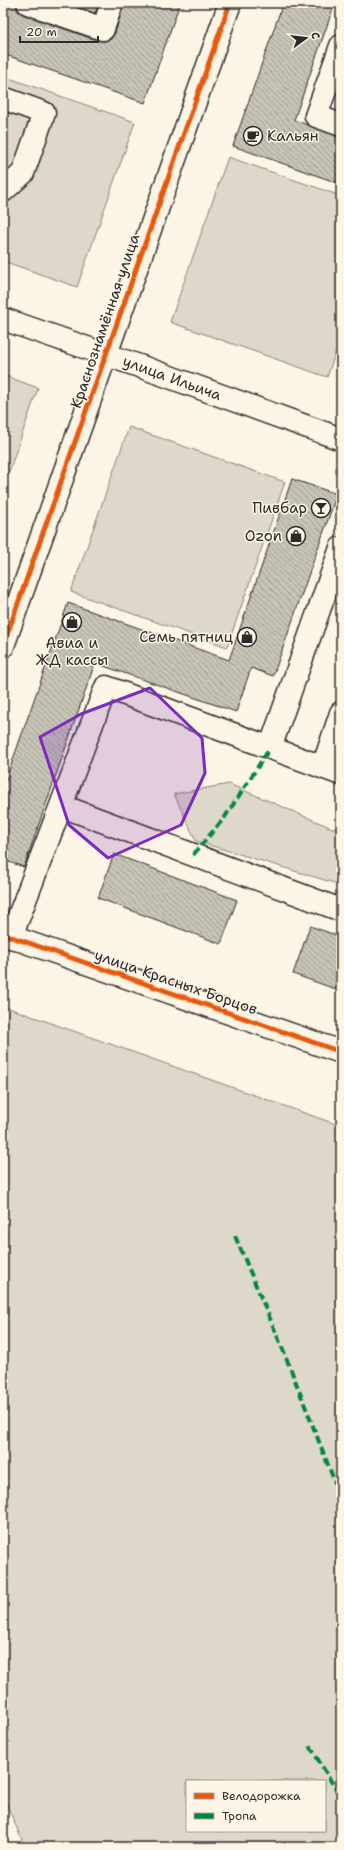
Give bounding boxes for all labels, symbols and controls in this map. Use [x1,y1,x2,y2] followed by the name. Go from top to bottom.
[20,18,98,44] scale bar
[286,18,326,58] north arrow
[26,24,57,40] text: 20 m
[307,30,323,41] text: С
[242,125,264,147] cafe icon: Кальян
[267,126,319,146] place label: Кальян
[66,231,144,411] street label: Краснознамённая улица
[120,351,225,405] street label: улица Ильича
[310,497,332,519] bar icon: Пивбар
[253,498,307,518] place label: Пивбар
[285,525,307,547] shop icon: Ozon
[245,526,282,546] place label: Ozon
[61,611,83,633] shop icon: Авиа и ЖД кассы
[236,626,258,648] shop icon: Семь пятниц
[139,627,233,647] place label: Семь пятниц
[36,633,108,670] place label: Авиа и ЖД кассы
[92,945,260,1019] street label: улица Красных Борцов
[186,1780,326,1832] legend
[222,1788,301,1804] text: Велодорожка
[222,1808,257,1824] text: Тропа

